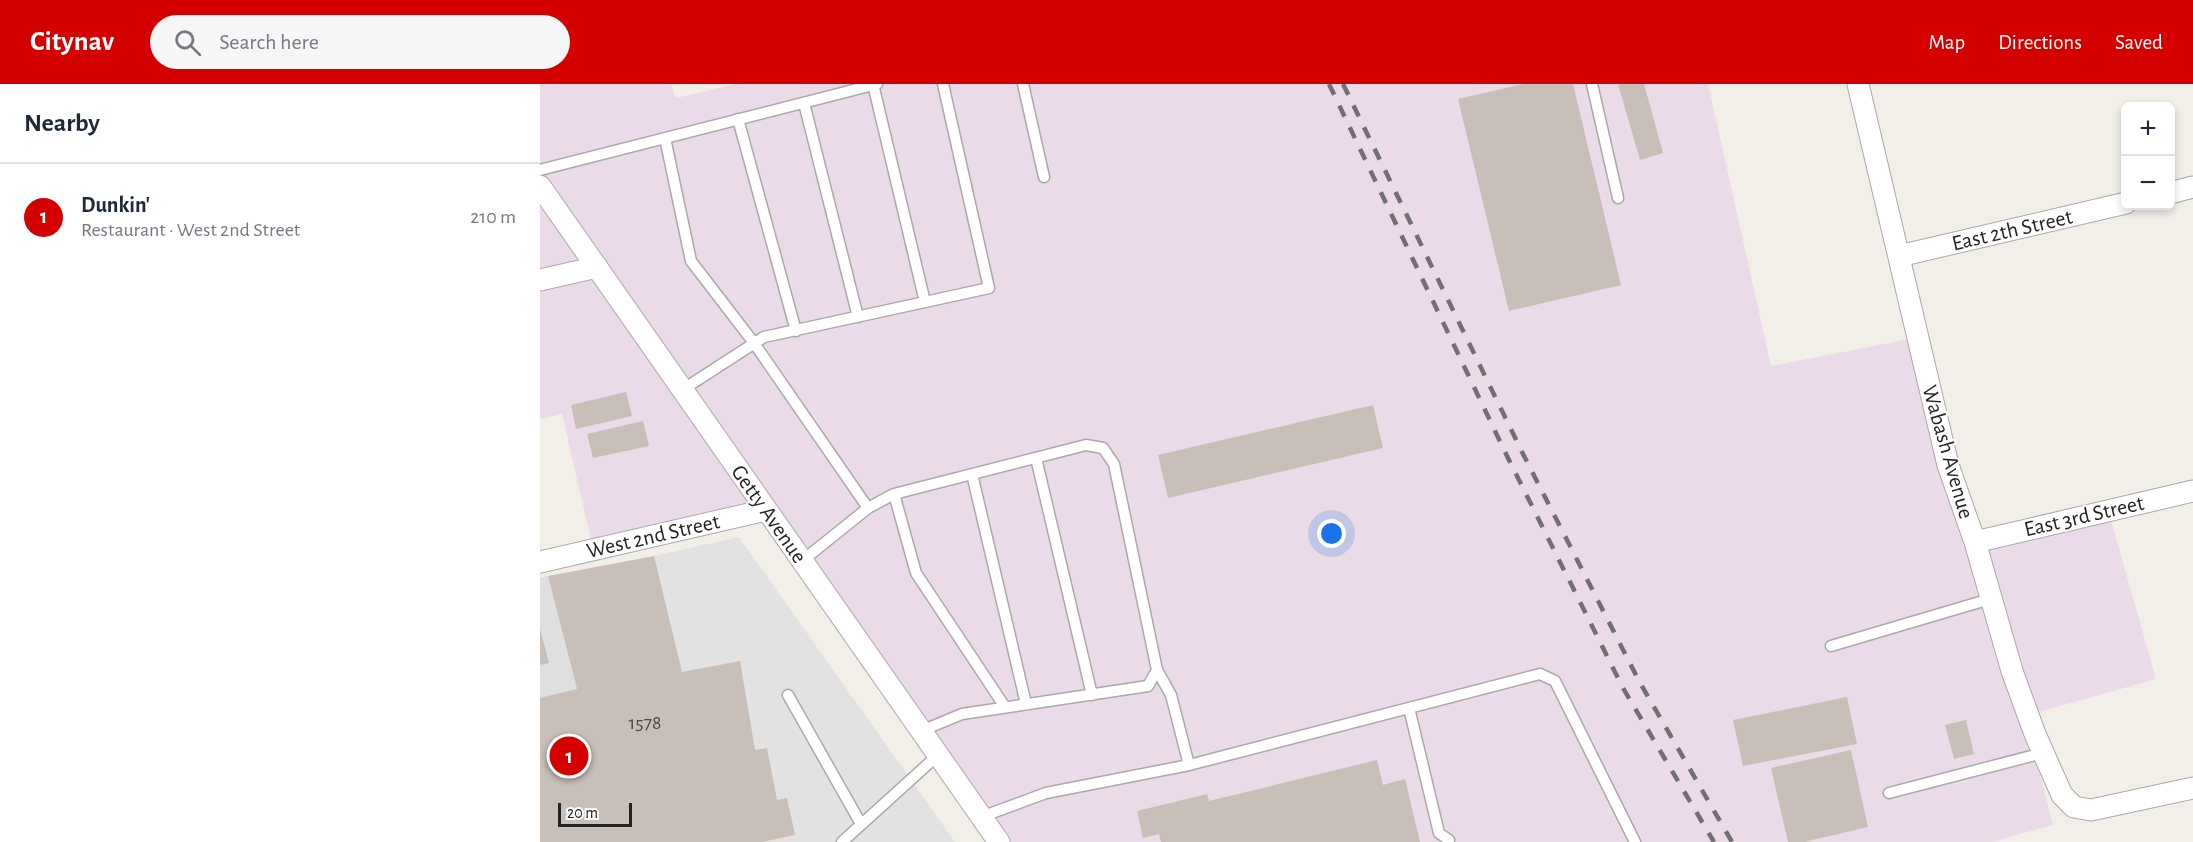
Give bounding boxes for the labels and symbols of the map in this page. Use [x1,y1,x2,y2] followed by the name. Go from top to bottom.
[1950,205,2074,255] street label: East 2th Street
[1918,383,1978,521] street label: Wabash Avenue
[727,461,811,567] street label: Getty Avenue
[2022,492,2146,540] street label: East 3rd Street
[584,510,722,562] street label: West 2nd Street
[1317,519,1346,548] your location
[628,713,662,733] house number: 1578
[549,734,588,778] pin: 1
[558,800,632,828] scale bar

